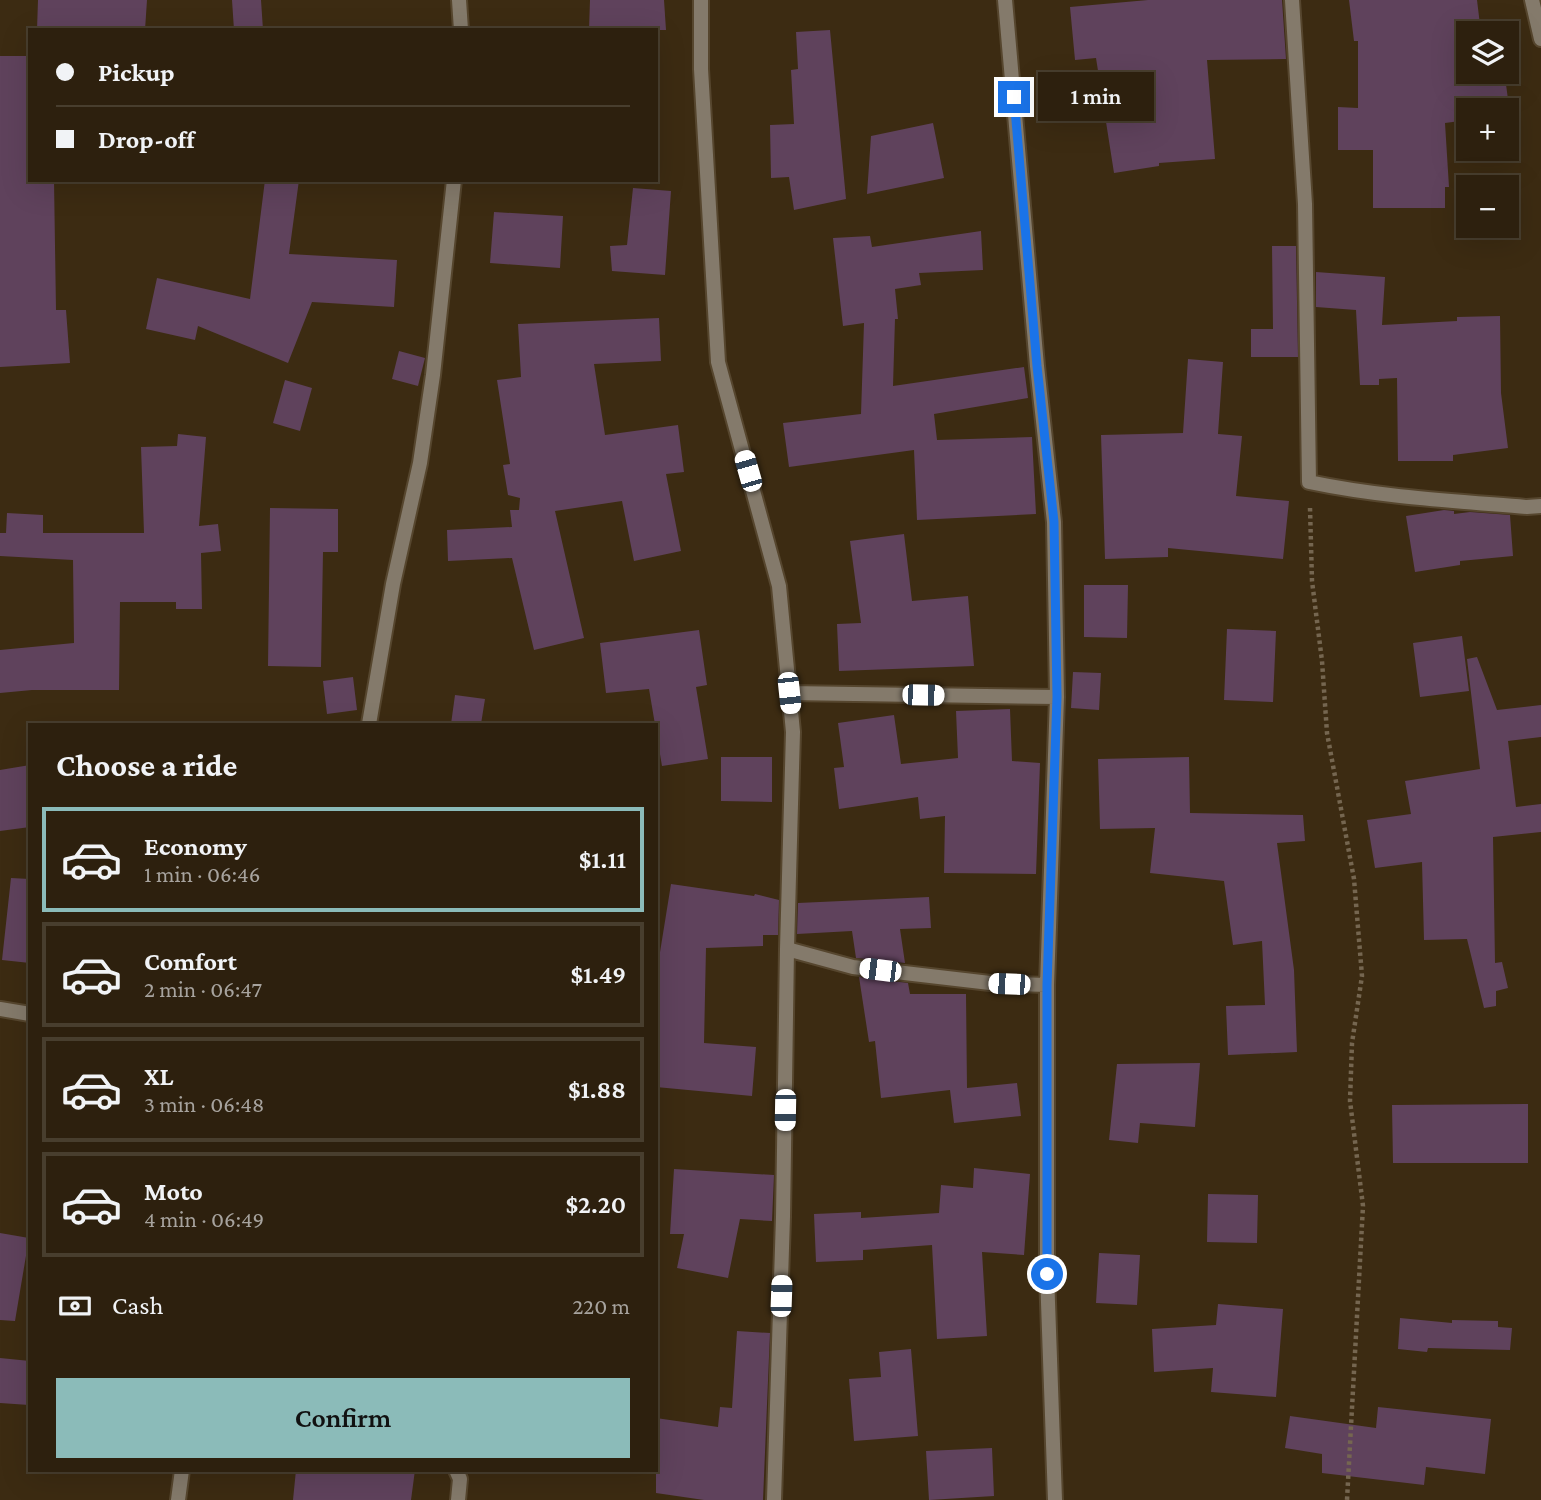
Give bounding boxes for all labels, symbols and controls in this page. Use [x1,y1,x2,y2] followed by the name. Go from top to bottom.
[1456,21,1519,238] map controls
[1456,21,1519,84] button: layers
[98,58,175,87] text: Pickup
[1038,72,1154,122] callout: 1 min
[998,81,1030,113] route end
[1070,83,1122,109] text: 1 min
[1456,98,1519,161] button: +
[98,125,195,154] text: Drop-off
[1456,175,1519,238] button: −
[733,448,764,494] car
[777,671,802,715] car
[902,684,945,706] car
[56,747,237,783] text: Choose a ride
[60,828,123,891] icon: car
[144,832,247,861] text: Economy
[579,845,626,874] text: $1.11
[144,861,260,887] text: 1 min · 06:46
[60,943,123,1006] icon: car
[144,947,237,976] text: Comfort
[858,957,903,983] car
[570,960,626,989] text: $1.49
[988,973,1031,995] car
[144,976,262,1002] text: 2 min · 06:47
[60,1058,123,1121] icon: car
[144,1062,173,1091] text: XL
[568,1075,626,1104] text: $1.88
[775,1089,796,1131] car
[144,1091,264,1117] text: 3 min · 06:48
[60,1173,123,1236] icon: car
[144,1177,203,1206] text: Moto
[565,1190,626,1219] text: $2.20
[144,1206,264,1232] text: 4 min · 06:49
[1031,1258,1063,1290] route start
[770,1275,793,1317] car
[56,1287,94,1325] icon: cash
[112,1291,163,1320] text: Cash
[572,1293,630,1319] text: 220 m
[56,1378,630,1458] button: Confirm

